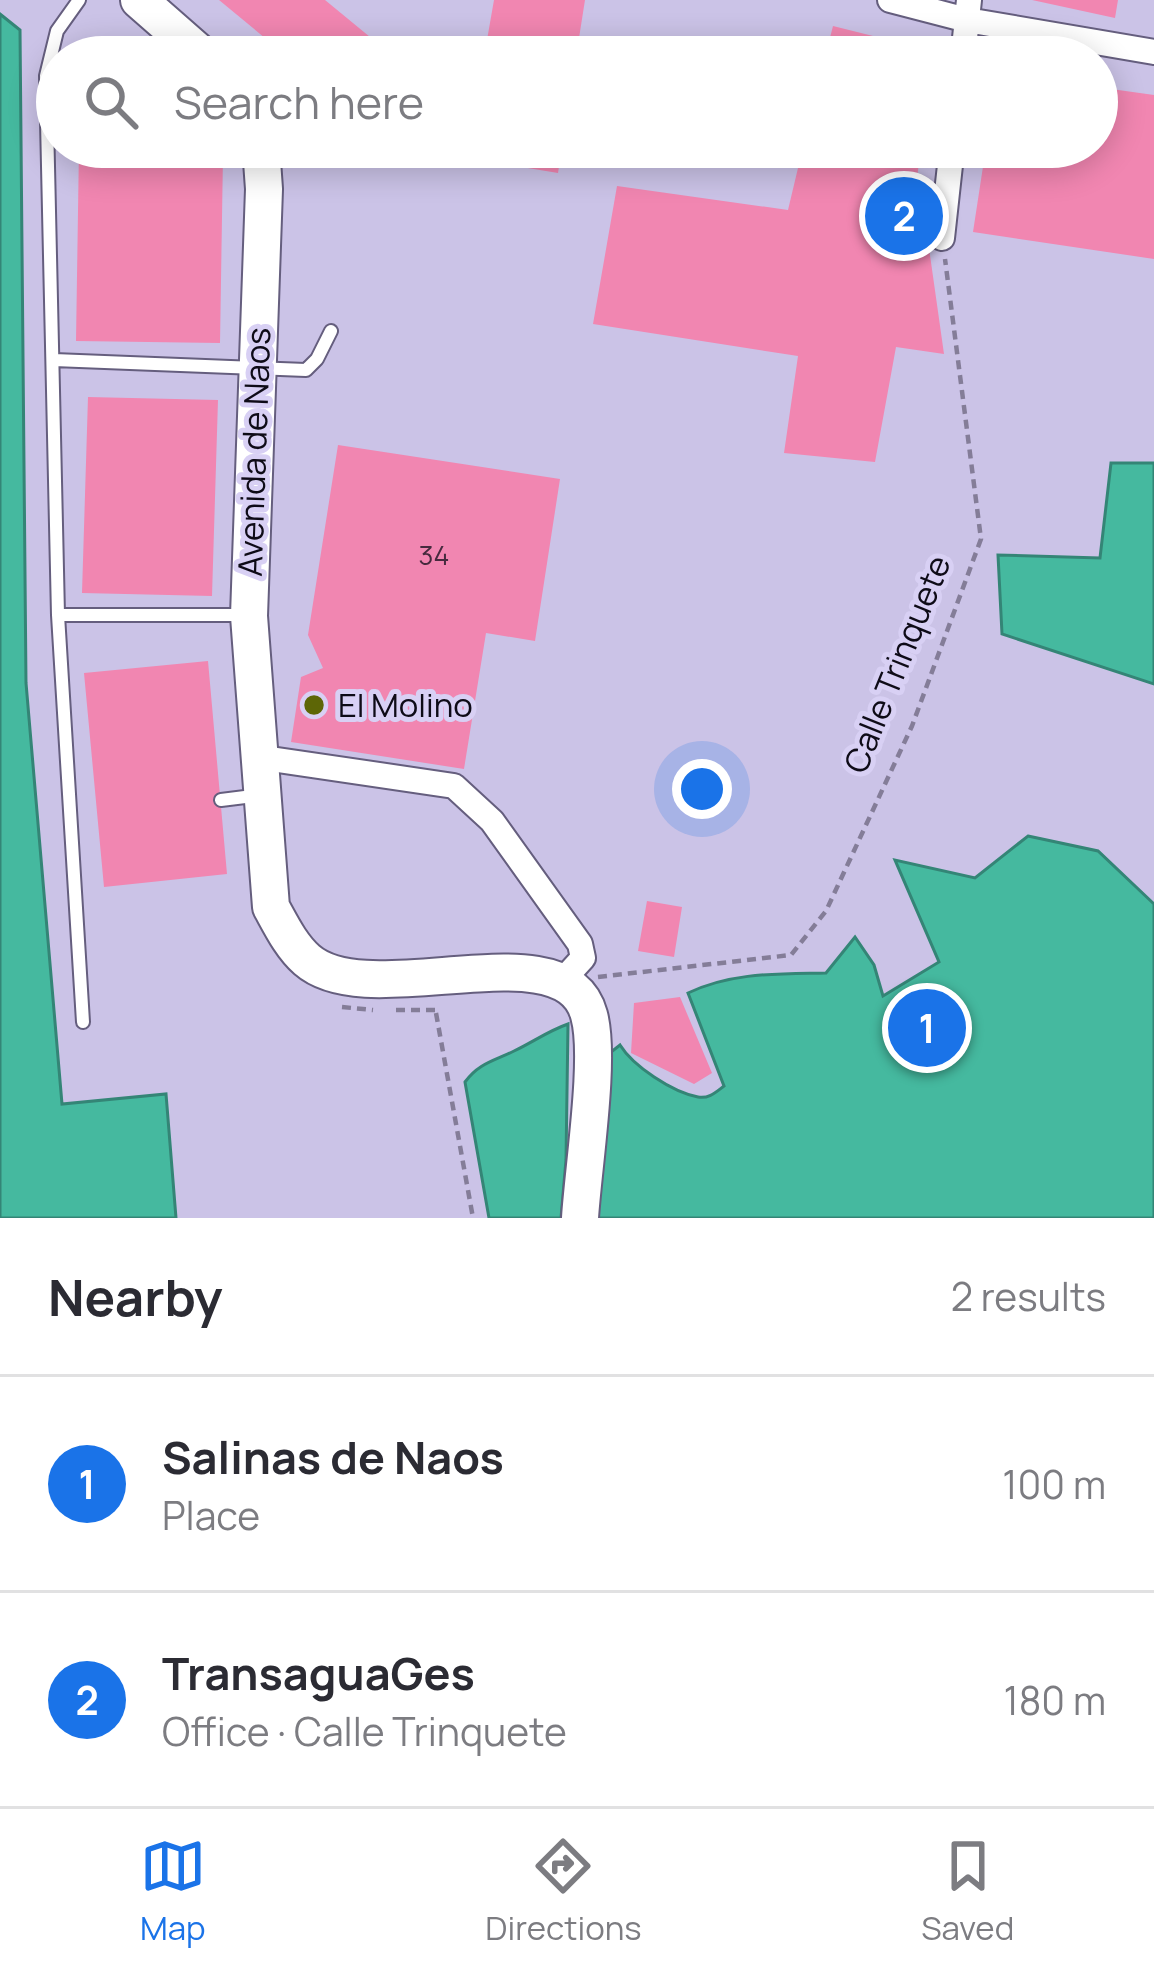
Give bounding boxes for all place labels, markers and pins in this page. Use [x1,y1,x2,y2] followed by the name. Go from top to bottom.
[865,171,943,261] pin: 2
[338,682,473,727] place label: El Molino
[301,692,327,718] marker: El Molino
[888,983,966,1073] pin: 1

